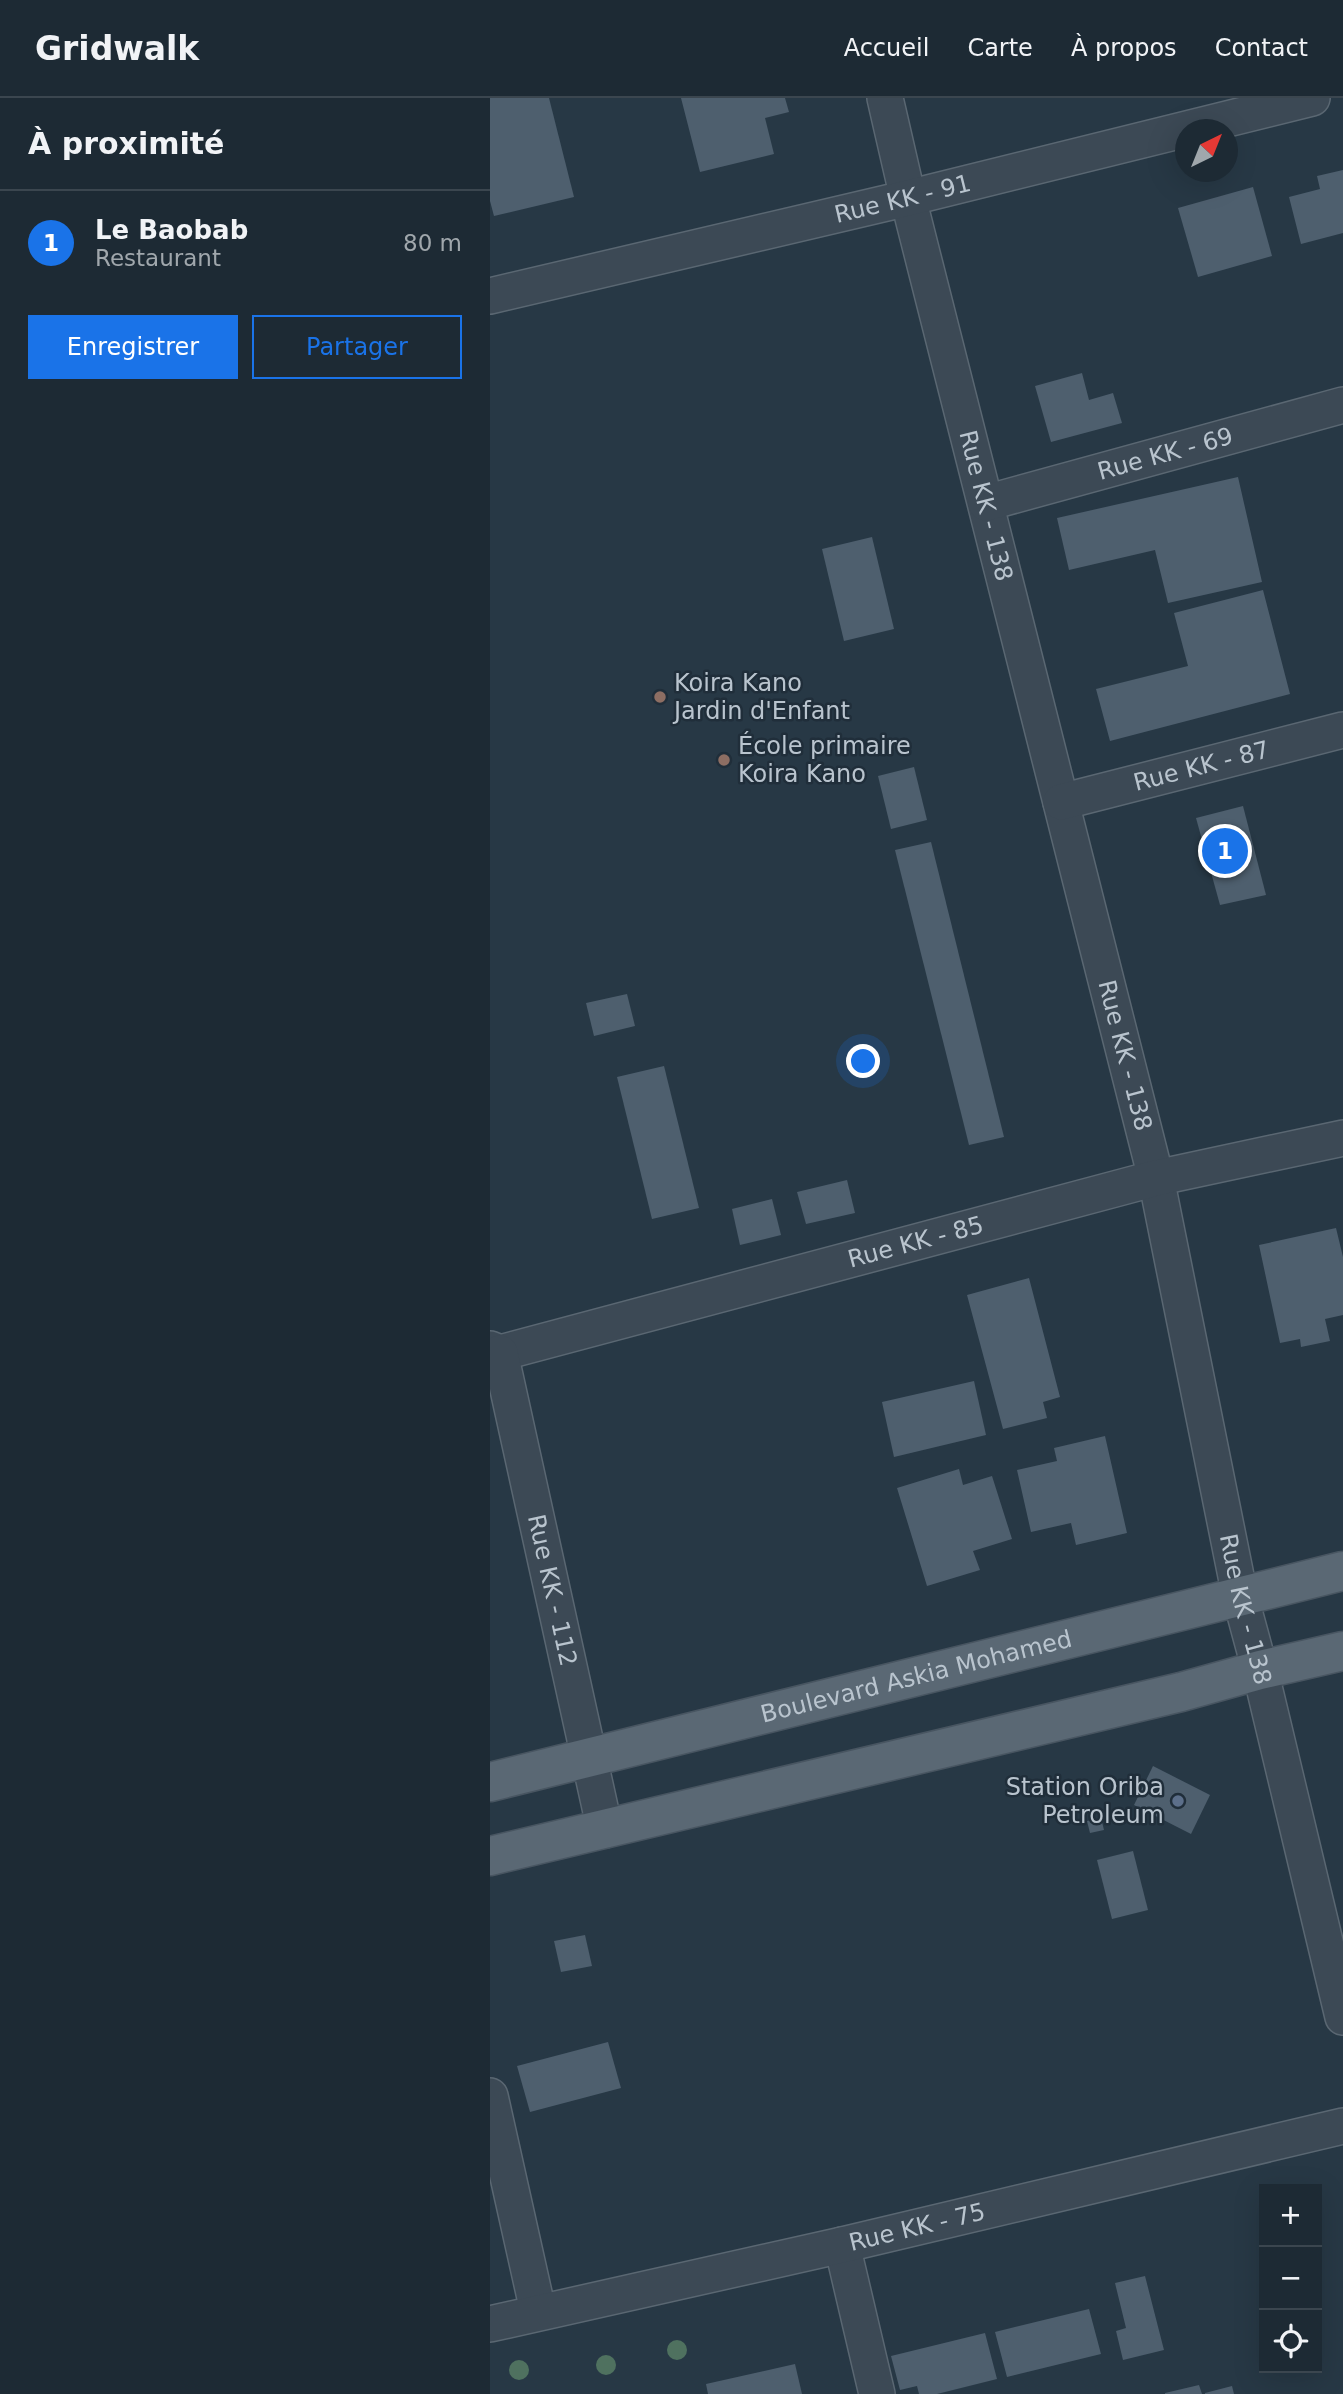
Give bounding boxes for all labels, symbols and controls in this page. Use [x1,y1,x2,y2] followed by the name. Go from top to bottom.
[35,29,199,68] text: Gridwalk
[844,34,929,62] text: Accueil
[967,34,1033,62] text: Carte
[1071,34,1177,62] text: À propos
[1215,34,1308,62] text: Contact
[1175,119,1238,182] north arrow
[28,126,224,161] text: À proximité
[832,169,974,229] street label: Rue KK - 91
[95,215,248,245] text: Le Baobab
[43,230,59,256] text: 1
[403,230,462,256] text: 80 m
[95,245,221,271] text: Restaurant
[28,315,238,379] button: Enregistrer
[252,315,462,379] button: Partager
[1095,422,1236,486] street label: Rue KK - 69
[953,427,1018,584] street label: Rue KK - 138
[672,669,850,725] place label: Koira Kano Jardin d'Enfant
[652,689,668,705] marker: Koira Kano Jardin d'Enfant
[738,731,911,788] place label: École primaire Koira Kano
[1131,735,1272,797] street label: Rue KK - 87
[716,752,732,768] marker: École primaire Koira Kano
[1202,825,1248,877] pin: 1
[1092,977,1157,1134] street label: Rue KK - 138
[846,1044,880,1078] your location
[845,1211,987,1274] street label: Rue KK - 85
[522,1512,583,1669] street label: Rue KK - 112
[1214,1531,1277,1688] street label: Rue KK - 138
[758,1625,1075,1729] street label: Boulevard Askia Mohamed
[1006,1773,1164,1829] place label: Station Oriba Petroleum
[1170,1793,1186,1809] marker: Station Oriba Petroleum
[1259,2184,1322,2373] map controls
[1259,2184,1322,2247] button: +
[846,2197,988,2257] street label: Rue KK - 75
[1259,2247,1322,2310] button: −
[1259,2310,1322,2373] button: locate

